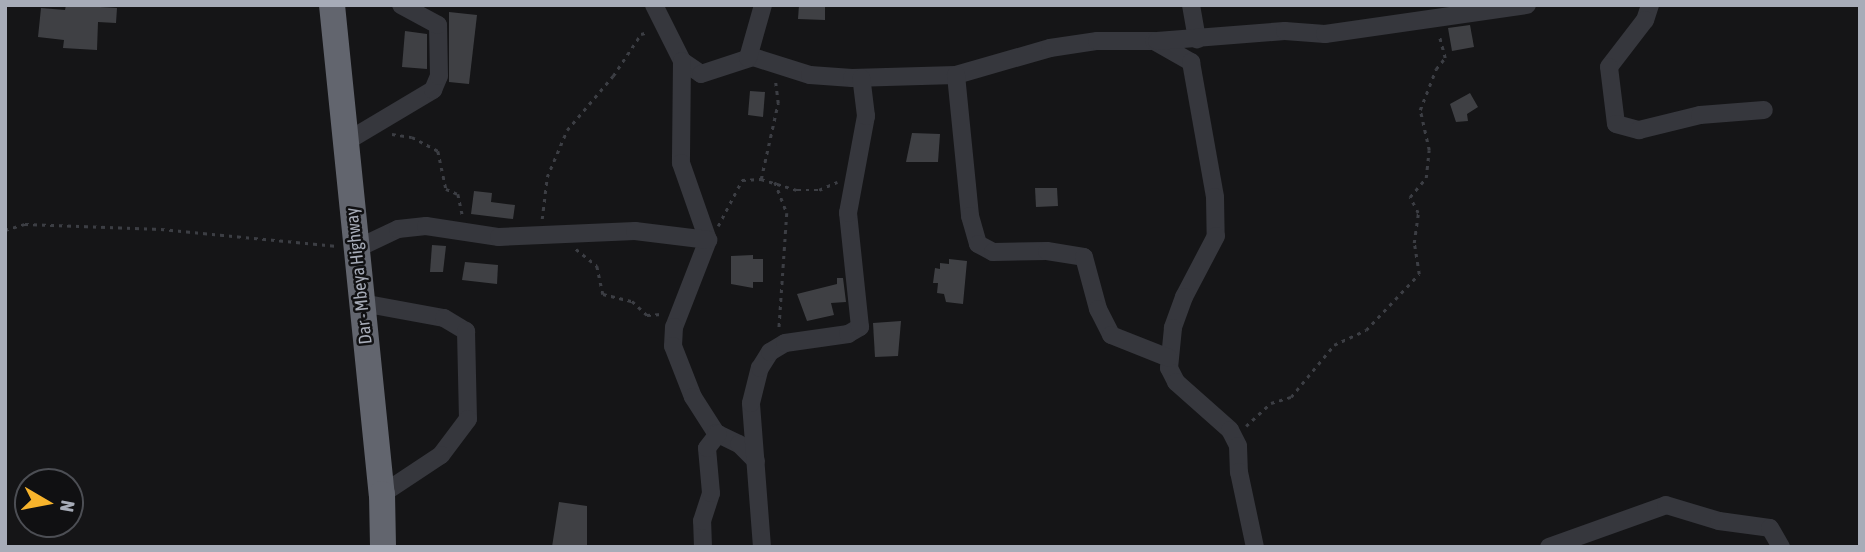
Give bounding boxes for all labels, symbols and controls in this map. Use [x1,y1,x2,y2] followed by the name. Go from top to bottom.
[341,207,377,345] street label: Dar - Mbeya Highway
[14,468,84,538] north arrow
[56,499,80,514] text: N

